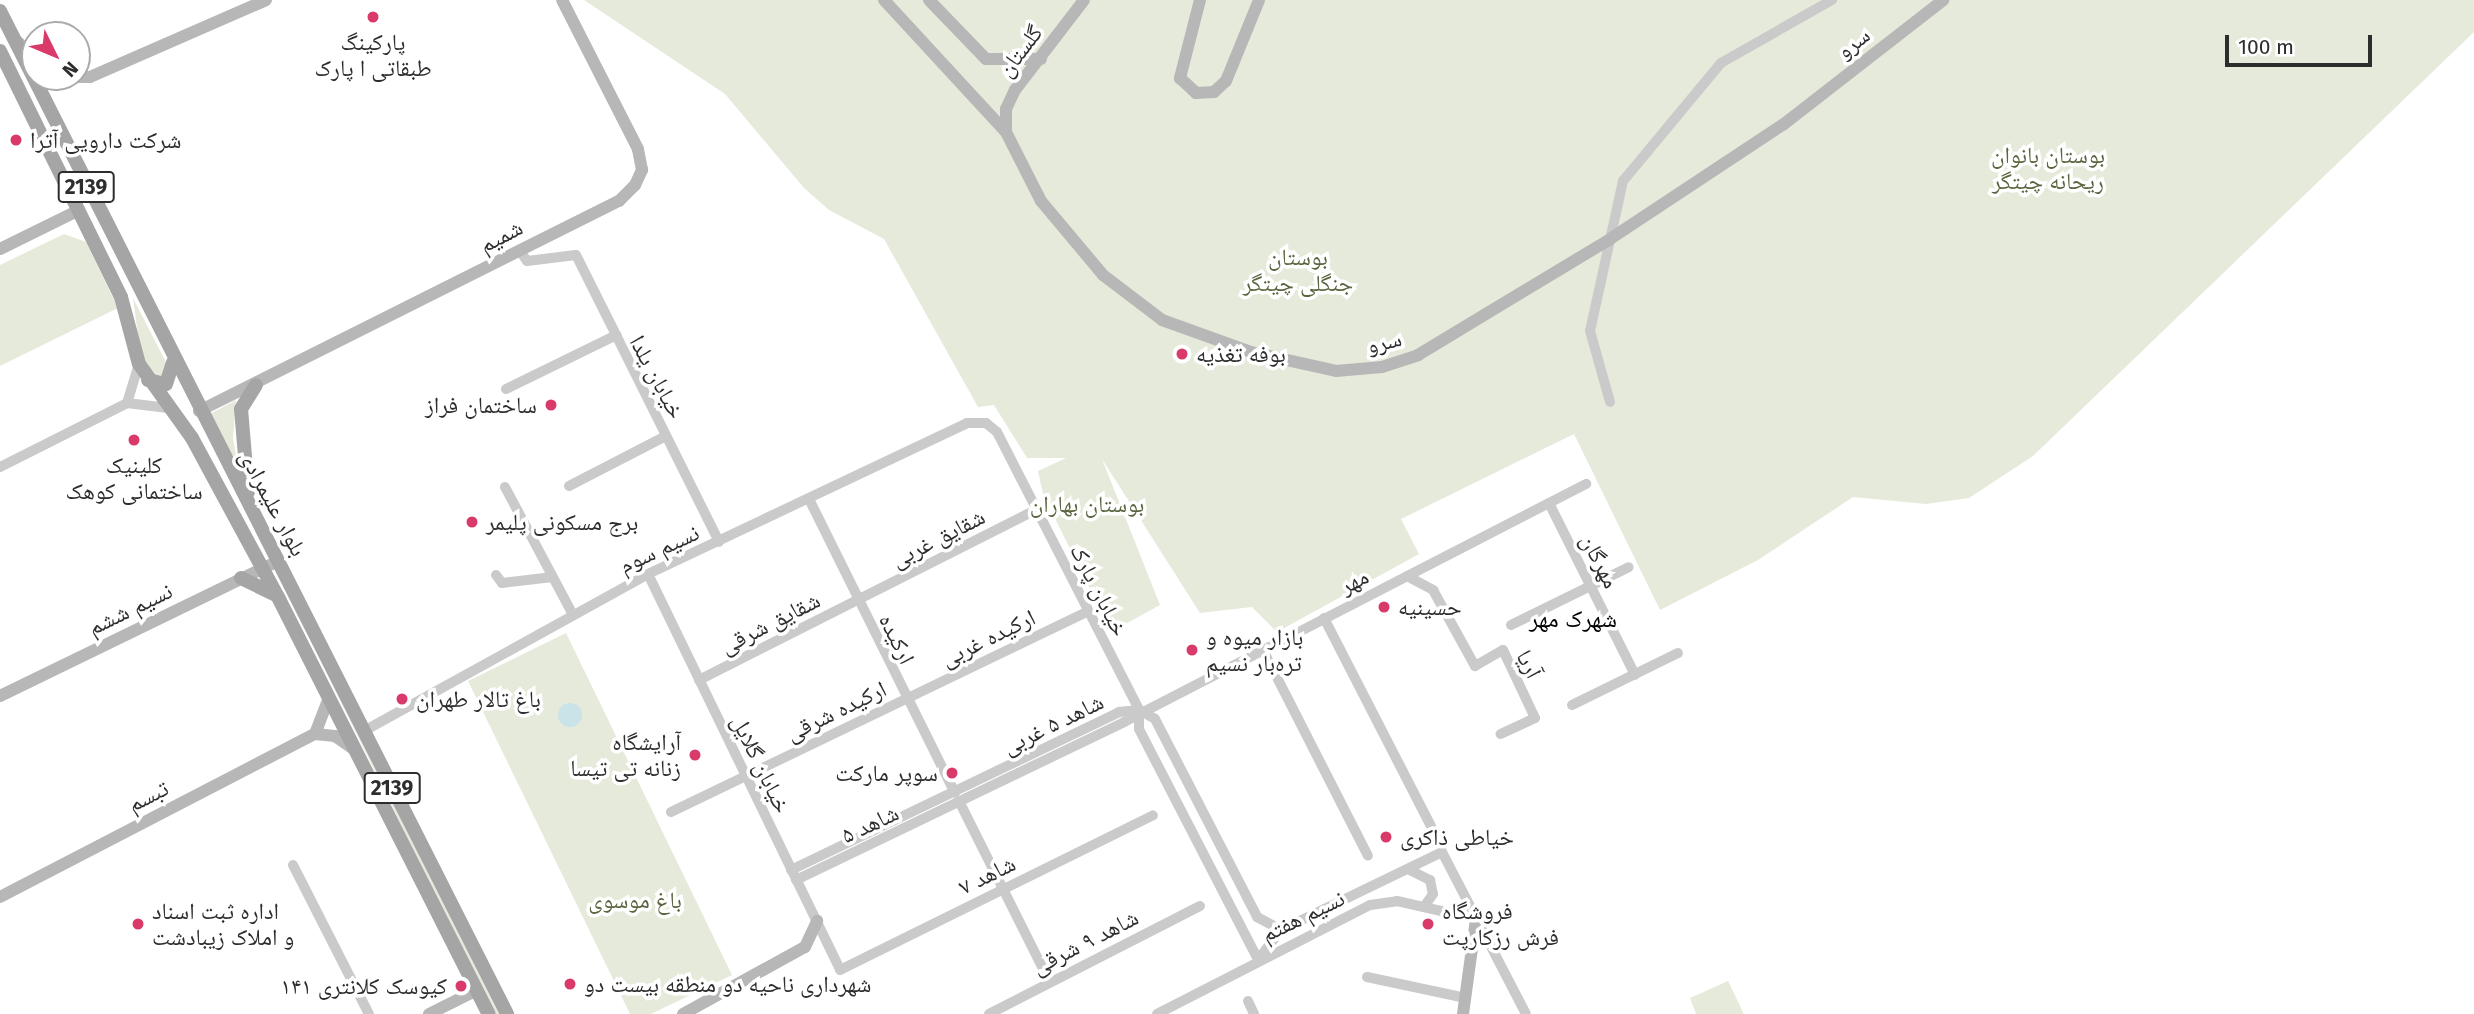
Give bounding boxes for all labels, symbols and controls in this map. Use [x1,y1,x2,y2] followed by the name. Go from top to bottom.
[365,9,381,25] marker: پارکینگ طبقاتی ا پارک
[992,20,1048,82] street label: گلستان
[21,21,91,91] north arrow
[1831,21,1875,65] street label: سرو
[2229,21,2376,65] scale bar
[314,28,432,82] place label: پارکینگ طبقاتی ا پارک
[2238,34,2294,60] text: 100 m
[58,57,83,82] text: N
[30,126,181,154] place label: شرکت دارویی آترا
[8,132,24,148] marker: شرکت دارویی آترا
[1991,141,2105,195] park label: بوستان بانوان ریحانه چیتگر
[56,170,116,204] road number: 2139
[475,213,527,259] street label: شمیم
[1243,243,1353,297] park label: بوستان جنگلی چیتگر
[1364,324,1404,360] street label: سرو
[624,331,690,423] street label: خیابان یلدا
[1196,340,1286,368] place label: بوفه تغذیه
[1174,346,1190,362] marker: بوفه تغذیه
[425,391,537,419] place label: ساختمان فراز
[543,397,559,413] marker: ساختمان فراز
[126,432,142,448] marker: کلینیک ساختمانی کوهک
[233,445,313,561] street label: بلوار علیمرادی
[65,451,203,505] place label: کلینیک ساختمانی کوهک
[1030,490,1144,518] park label: بوستان بهاران
[886,503,990,573] street label: شقایق غربی
[486,508,638,536] place label: برج مسکونی پلیمر
[464,514,480,530] marker: برج مسکونی پلیمر
[615,518,703,580] street label: نسیم سوم
[1575,529,1625,593] street label: مهرگان
[1064,539,1134,641] street label: خیابان پارک
[1335,562,1373,600] street label: مهر
[83,577,177,641] street label: نسیم ششم
[715,586,825,660] street label: شقایق شرقی
[1398,593,1462,621] place label: حسینیه
[1376,599,1392,615] marker: حسینیه
[936,603,1040,673] street label: ارکیده غربی
[1529,606,1617,634] district label: شهرک مهر
[873,609,921,669] street label: ارکیده
[1206,623,1303,677] place label: بازار میوه و تره‌بار نسیم
[1184,642,1200,658] marker: بازار میوه و تره‌بار نسیم
[1510,645,1548,683] street label: آریا
[781,675,891,747] street label: ارکیده شرقی
[416,685,541,713] place label: باغ تالار طهران
[998,688,1108,760] street label: شاهد ۵ غربی
[394,691,410,707] marker: باغ تالار طهران
[725,711,797,817] street label: خیابان گلایل
[570,728,681,782] place label: آرایشگاه زنانه تی تیسا
[687,747,703,763] marker: آرایشگاه زنانه تی تیسا
[835,759,938,787] place label: سوپر مارکت
[944,765,960,781] marker: سوپر مارکت
[362,770,422,806] road number: 2139
[123,774,173,818] street label: تبسم
[837,799,903,849] street label: شاهد ۵
[1400,823,1514,851] place label: خیاطی ذاکری
[1378,829,1394,845] marker: خیاطی ذاکری
[954,849,1020,901] street label: شاهد ۷
[1257,884,1349,948] street label: نسیم هفتم
[588,886,682,914] park label: باغ موسوی
[152,897,294,951] place label: اداره ثبت اسناد و املاک زیبادشت
[1442,897,1559,951] place label: فروشگاه فرش رزکارپت
[1027,903,1143,981] street label: شاهد ۹ شرقی
[130,916,146,932] marker: اداره ثبت اسناد و املاک زیبادشت
[1420,916,1436,932] marker: فروشگاه فرش رزکارپت
[584,970,871,998] place label: شهرداری ناحیه دو منطقه بیست دو
[281,972,447,1000] place label: کیوسک کلانتری ۱۴۱
[562,976,578,992] marker: شهرداری ناحیه دو منطقه بیست دو
[453,978,469,994] marker: کیوسک کلانتری ۱۴۱

